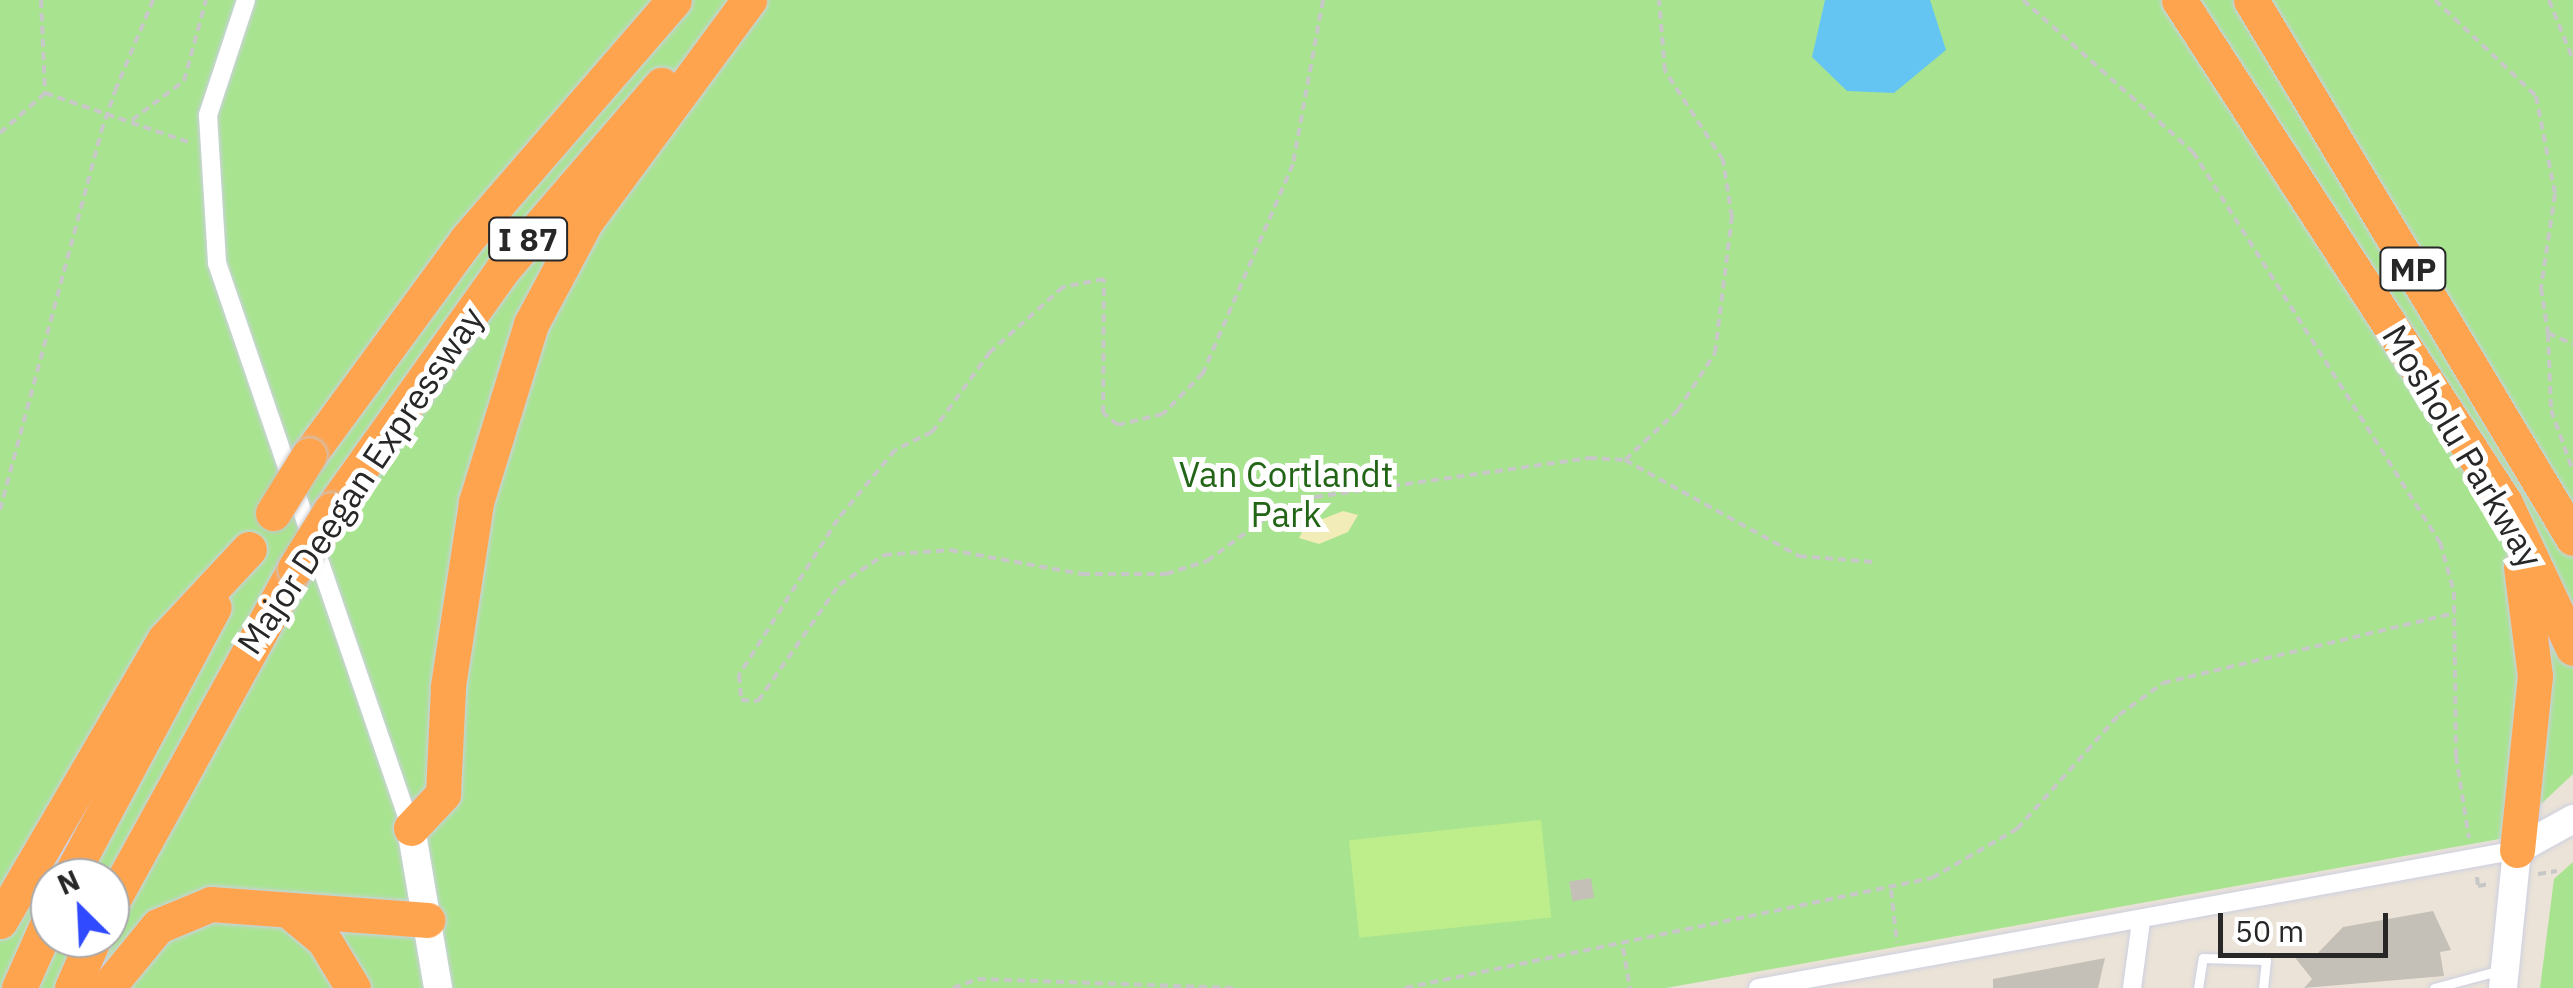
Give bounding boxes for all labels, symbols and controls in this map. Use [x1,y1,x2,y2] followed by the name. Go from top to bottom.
[488,212,568,266] road number: I 87
[2378,242,2448,296] road number: MP
[228,298,492,662] street label: Major Deegan Expressway
[2374,317,2552,575] street label: Mosholu Parkway
[1179,453,1393,535] park label: Van Cortlandt Park
[30,858,130,958] north arrow
[52,861,85,903] text: N
[2223,893,2393,955] scale bar
[2235,911,2304,950] text: 50 m

